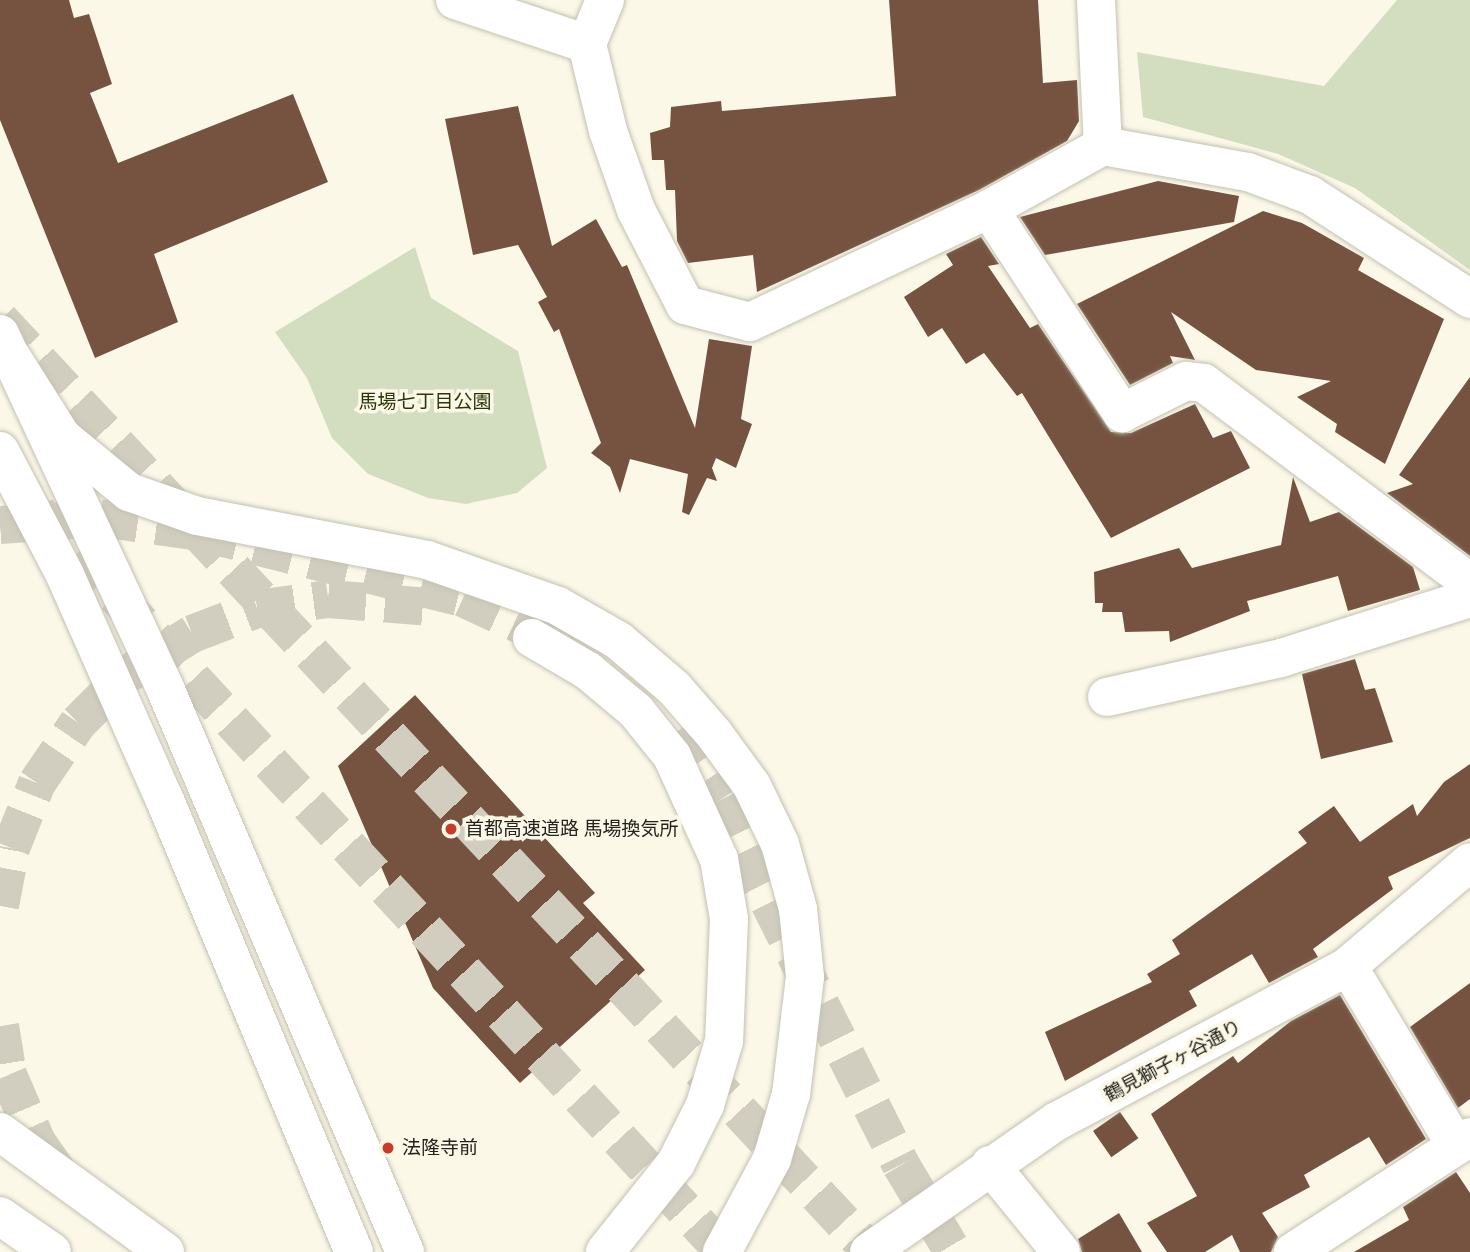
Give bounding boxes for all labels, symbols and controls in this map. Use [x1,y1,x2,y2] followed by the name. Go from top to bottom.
[359,391,491,413] park label: 馬場七丁目公園
[465,818,678,840] place label: 首都高速道路 馬場換気所
[443,821,459,837] marker: 首都高速道路 馬場換気所
[1101,1015,1245,1107] street label: 鶴見獅子ヶ谷通り
[402,1137,478,1159] place label: 法隆寺前
[380,1140,396,1156] marker: 法隆寺前

